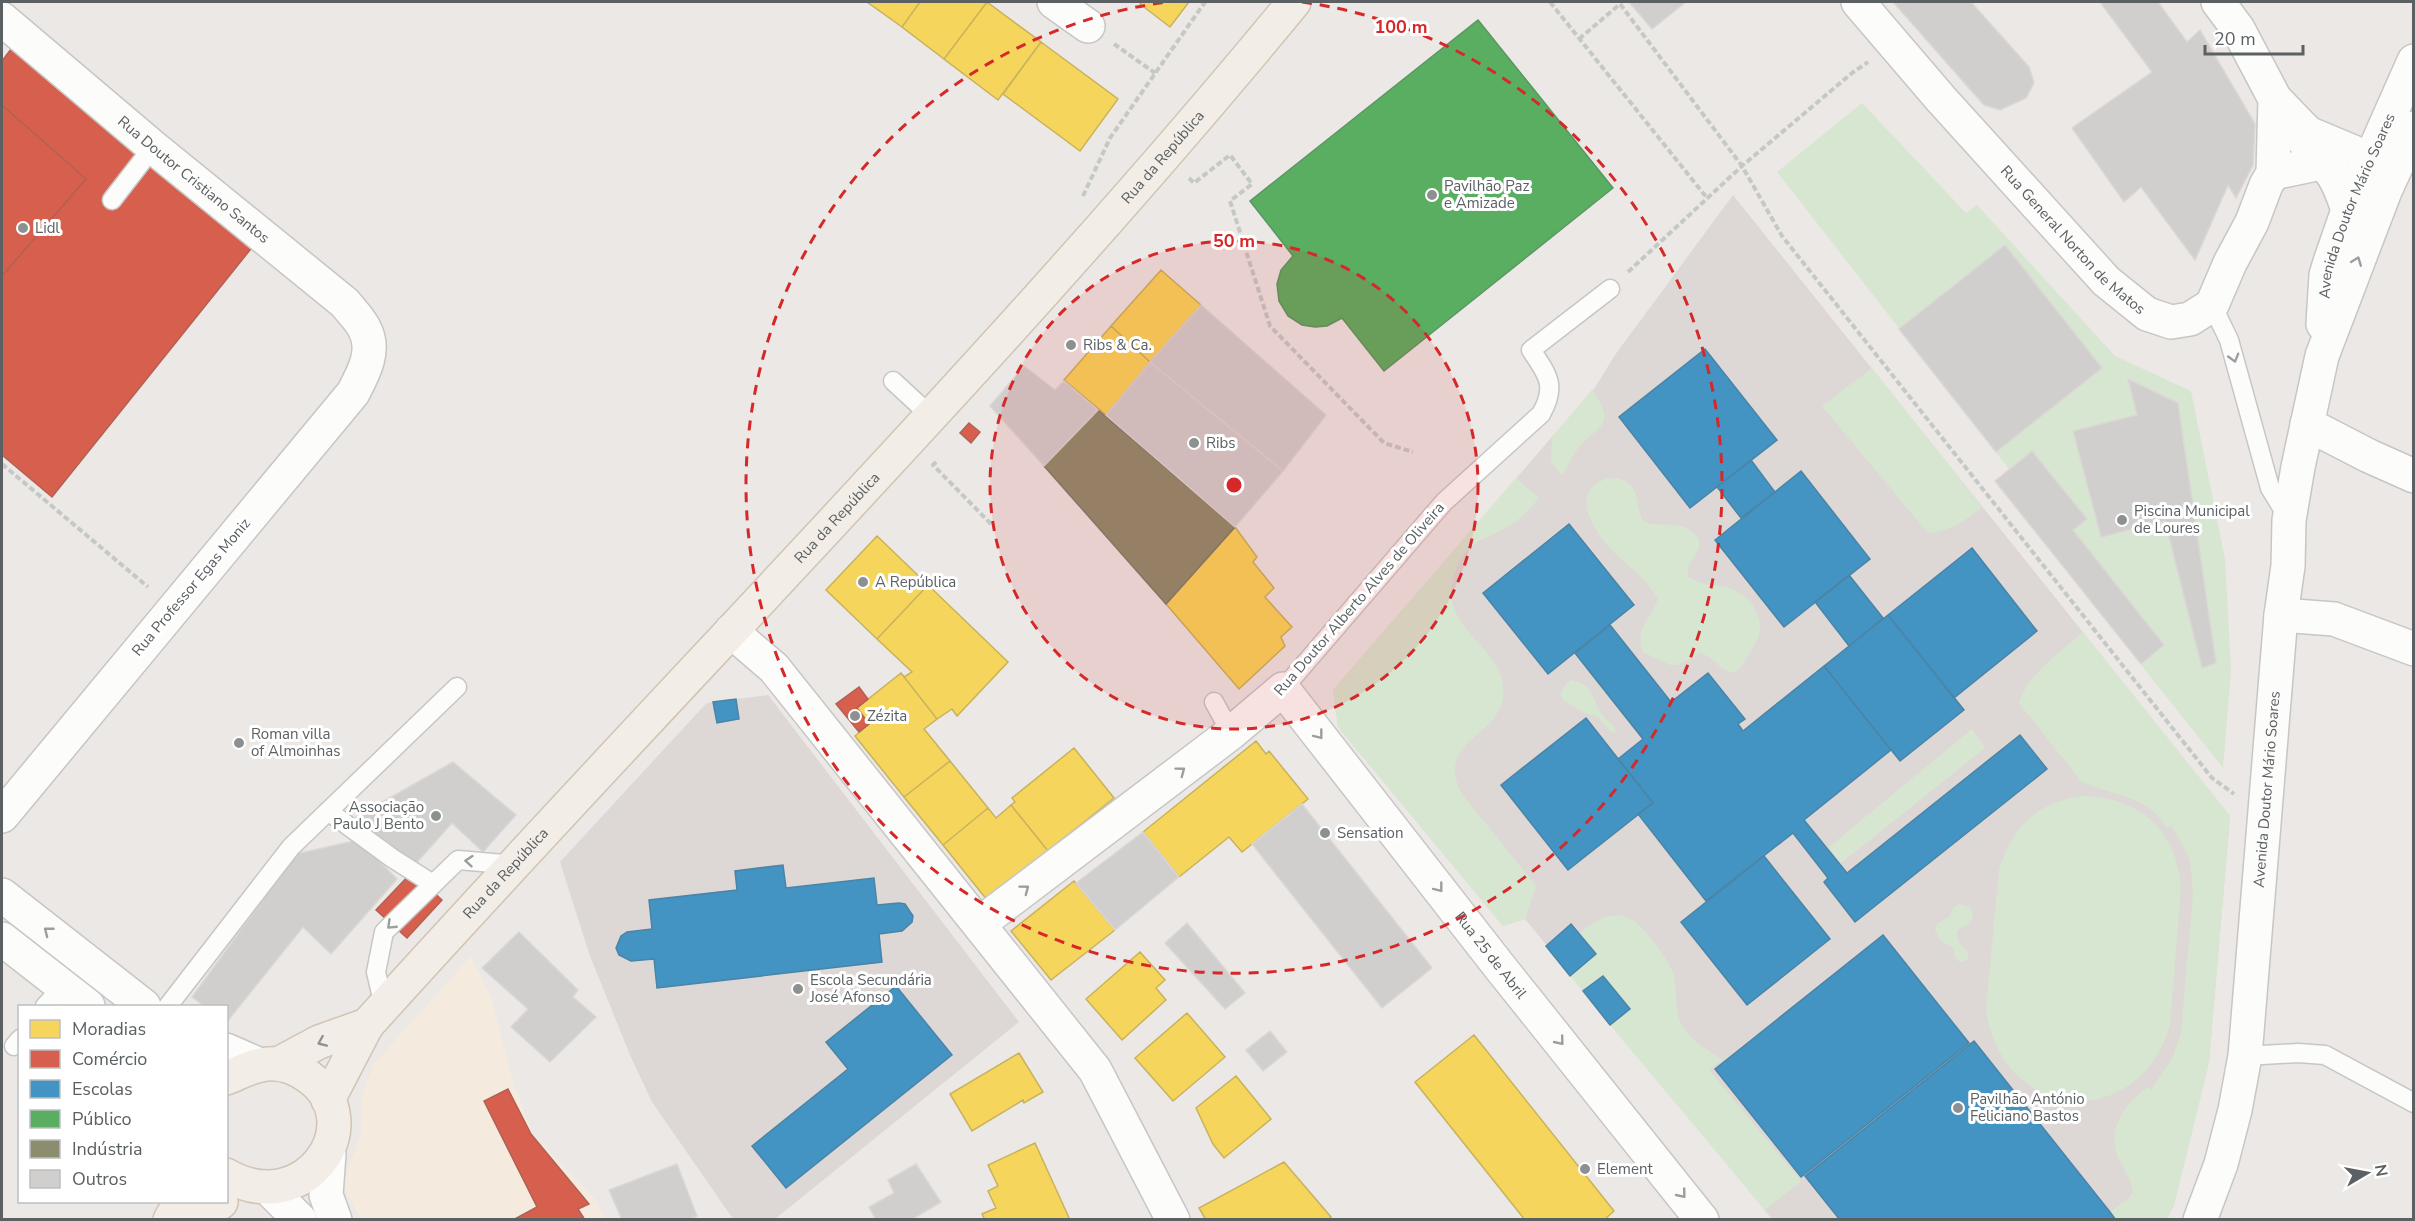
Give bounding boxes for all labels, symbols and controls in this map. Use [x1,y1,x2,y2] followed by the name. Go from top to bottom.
[1374,15,1428,39] text: 100 m
[2205,18,2302,56] scale bar
[2214,27,2256,51] text: 20 m
[1117,106,1209,208] street label: Rua da República
[2315,110,2400,299] street label: Avenida Doutor Mário Soares
[113,111,274,248] street label: Rua Doutor Cristiano Santos
[1996,161,2150,319] street label: Rua General Norton de Matos
[1444,176,1529,213] place label: Pavilhão Paz e Amizade
[1425,188,1439,202] marker: Pavilhão Paz e Amizade
[35,218,60,238] place label: Lidl
[16,221,30,235] marker: Lidl
[1213,229,1255,253] text: 50 m
[2350,257,2362,268] one-way arrow
[1083,335,1152,355] place label: Ribs & Ca.
[1064,338,1078,352] marker: Ribs & Ca.
[2227,353,2240,363] one-way arrow
[1206,433,1235,453] place label: Ribs
[1187,436,1201,450] marker: Ribs
[790,468,884,568] street label: Rua da República
[1224,475,1244,495] centre of rings
[1269,498,1449,700] street label: Rua Doutor Alberto Alves de Oliveira
[2134,501,2250,538] place label: Piscina Municipal de Loures
[2115,513,2129,527] marker: Piscina Municipal de Loures
[127,514,255,660] street label: Rua Professor Egas Moniz
[875,572,956,592] place label: A República
[856,575,870,589] marker: A República
[2249,690,2285,889] street label: Avenida Doutor Mário Soares
[867,706,907,726] place label: Zézita
[848,709,862,723] marker: Zézita
[251,724,340,761] place label: Roman villa of Almoinhas
[1311,728,1322,739] one-way arrow
[232,736,246,750] marker: Roman villa of Almoinhas
[1174,768,1185,779] one-way arrow
[333,797,424,834] place label: Associação Paulo J Bento
[429,809,443,823] marker: Associação Paulo J Bento
[458,823,553,923] street label: Rua da República
[1337,823,1403,843] place label: Sensation
[1318,826,1332,840] marker: Sensation
[465,855,474,868] one-way arrow
[1431,881,1442,892] one-way arrow
[1019,885,1030,896] one-way arrow
[1450,907,1532,1003] street label: Rua 25 de Abril
[388,918,398,929] one-way arrow
[44,927,55,938] one-way arrow
[809,970,932,1007] place label: Escola Secundária José Afonso
[791,982,805,996] marker: Escola Secundária José Afonso
[18,1005,228,1203] legend
[72,1017,146,1041] text: Moradias
[1552,1034,1563,1045] one-way arrow
[317,1035,328,1047] one-way arrow
[72,1047,147,1071] text: Comércio
[72,1077,133,1101] text: Escolas
[1970,1089,2085,1126] place label: Pavilhão António Feliciano Bastos
[1951,1101,1965,1115] marker: Pavilhão António Feliciano Bastos
[72,1107,132,1131] text: Público
[72,1137,142,1161] text: Indústria
[2337,1143,2397,1203] north arrow
[1597,1159,1653,1179] place label: Element
[1578,1162,1592,1176] marker: Element
[2369,1163,2393,1178] text: N
[72,1167,127,1191] text: Outros
[1674,1187,1685,1198] one-way arrow

